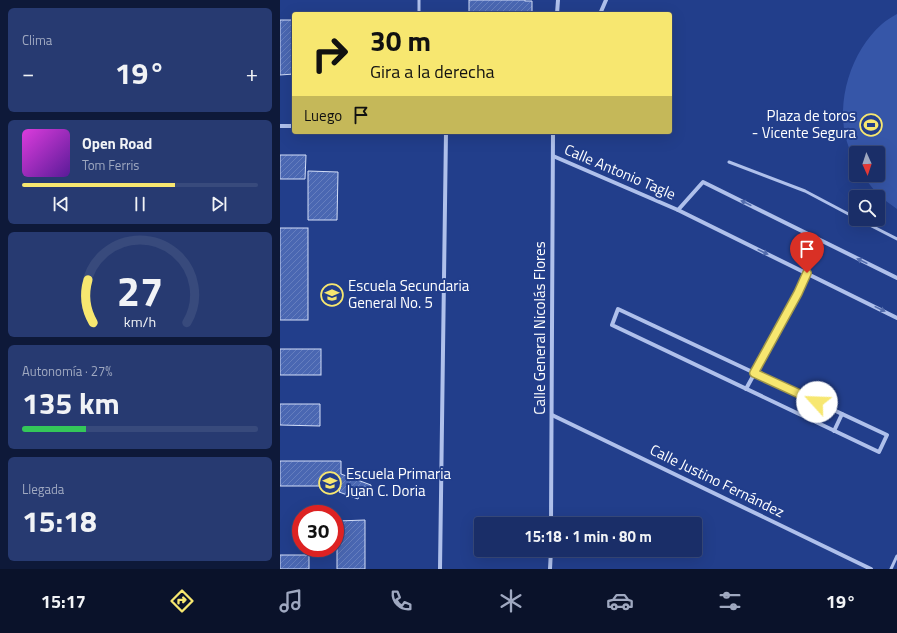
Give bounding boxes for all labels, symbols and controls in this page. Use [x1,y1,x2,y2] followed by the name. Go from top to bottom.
[370,19,431,62] text: 30 m
[304,28,356,80] icon: right
[22,30,52,50] text: Clima
[115,50,165,96] text: 19°
[22,56,34,90] text: −
[246,56,258,90] text: +
[370,58,495,85] text: Gira a la derecha
[304,104,342,127] text: Luego
[350,104,372,126] icon: arrive
[752,104,856,144] place label: Plaza de toros - Vicente Segura
[858,112,884,138] sports icon: Plaza de toros - Vicente Segura
[82,132,152,155] text: Open Road
[561,138,679,205] street label: Calle Antonio Tagle
[849,146,885,182] north arrow
[849,146,885,226] map controls
[82,155,139,175] text: Tom Ferris
[849,190,885,226] button: search
[50,193,72,215] icon: previous
[129,193,151,215] icon: pause
[208,193,230,215] icon: next
[740,200,751,206] one-way arrow
[790,232,824,273] pin
[796,238,818,260] icon: arrive
[528,241,551,415] street label: Calle General Nicolás Flores
[757,249,769,255] one-way arrow
[117,258,163,321] text: 27
[856,258,868,264] one-way arrow
[348,274,470,314] place label: Escuela Secundaria General No. 5
[319,282,345,308] school or university icon: Escuela Secundaria General No. 5
[874,306,885,312] one-way arrow
[124,310,156,332] text: km/h
[22,361,113,381] text: Autonomía · 27%
[22,380,120,426] text: 135 km
[796,381,838,423] position arrow
[646,438,788,523] street label: Calle Justino Fernández
[346,462,452,502] place label: Escuela Primaria Juan C. Doria
[317,470,343,496] school or university icon: Escuela Primaria Juan C. Doria
[22,479,64,499] text: Llegada
[22,498,97,544] text: 15:18
[292,505,344,557] speed limit sign: 30
[524,525,652,548] text: 15:18 · 1 min · 80 m
[168,587,196,615] icon: directions
[277,587,305,615] icon: music
[387,587,415,615] icon: phone
[497,587,525,615] icon: climate
[606,587,634,615] icon: car
[716,587,744,615] icon: filters
[41,588,86,615] text: 15:17
[826,588,856,615] text: 19°

